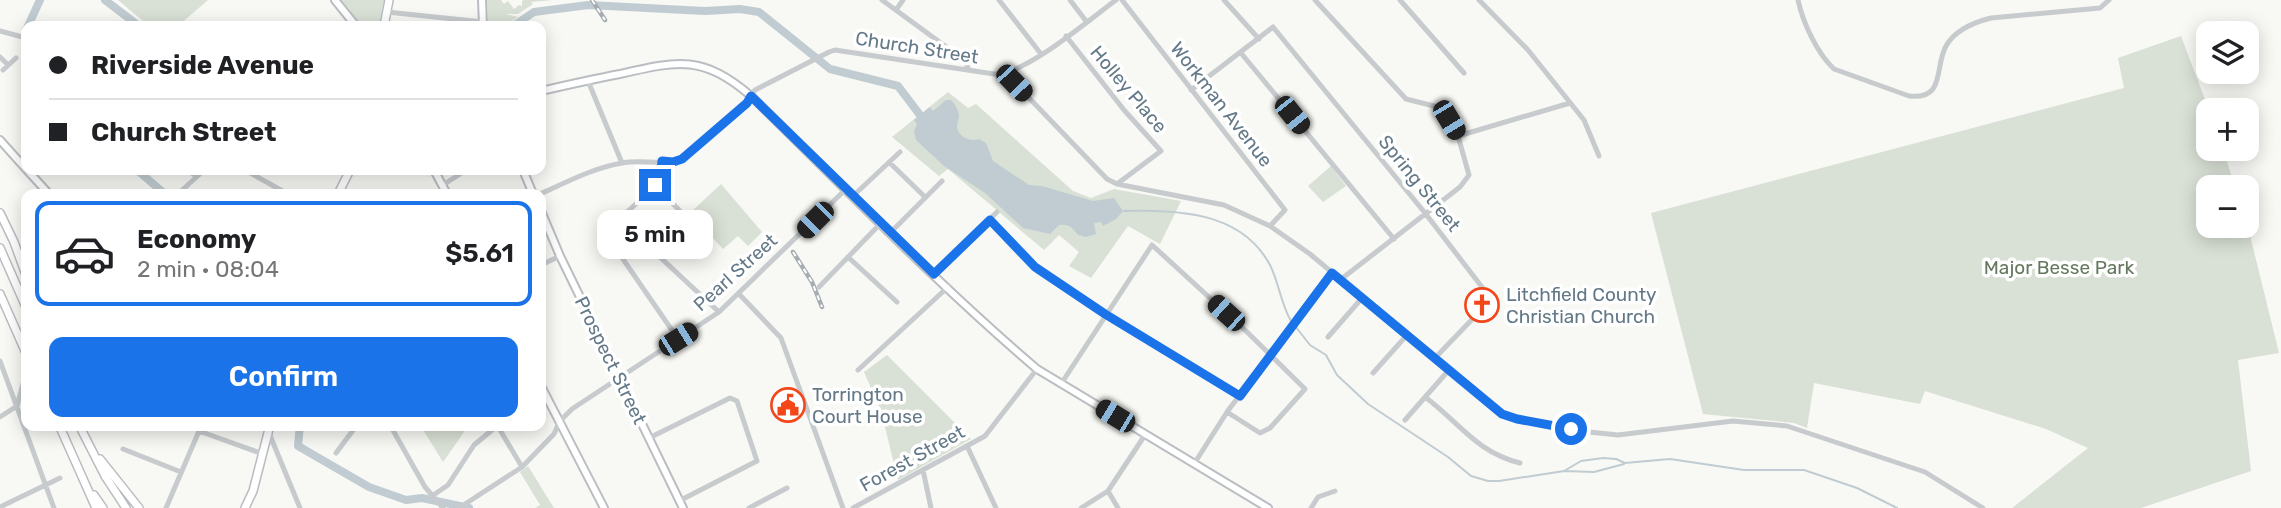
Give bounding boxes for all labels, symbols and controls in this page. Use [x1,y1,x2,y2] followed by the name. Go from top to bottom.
[2196,21,2259,238] map controls
[2196,21,2259,84] button: layers
[854,26,981,69] street label: Church Street
[1166,37,1278,171] street label: Workman Avenue
[1085,41,1172,138] street label: Holley Place
[91,50,314,81] text: Riverside Avenue
[992,61,1037,105] car
[1271,92,1314,138] car
[1430,97,1469,143] car
[2196,98,2259,161] button: +
[91,117,276,148] text: Church Street
[1374,130,1466,237] street label: Spring Street
[639,169,671,201] route end
[2196,175,2259,238] button: −
[793,198,838,242] car
[597,210,713,258] callout: 5 min
[624,220,686,248] text: 5 min
[53,222,116,285] icon: car
[137,224,256,255] text: Economy
[689,228,782,316] street label: Pearl Street
[445,238,514,269] text: $5.61
[137,255,279,283] text: 2 min · 08:04
[1984,256,2134,279] park label: Major Besse Park
[1506,283,1657,328] place label: Litchfield County Christian Church
[1463,286,1501,324] church icon: Litchfield County Christian Church
[1204,291,1249,335] car
[570,293,652,428] street label: Prospect Street
[655,319,702,359] car
[49,337,518,417] button: Confirm
[812,383,923,428] place label: Torrington Court House
[769,386,807,424] public building icon: Torrington Court House
[1092,396,1139,436] car
[1555,413,1587,445] route start
[856,420,969,497] street label: Forest Street

